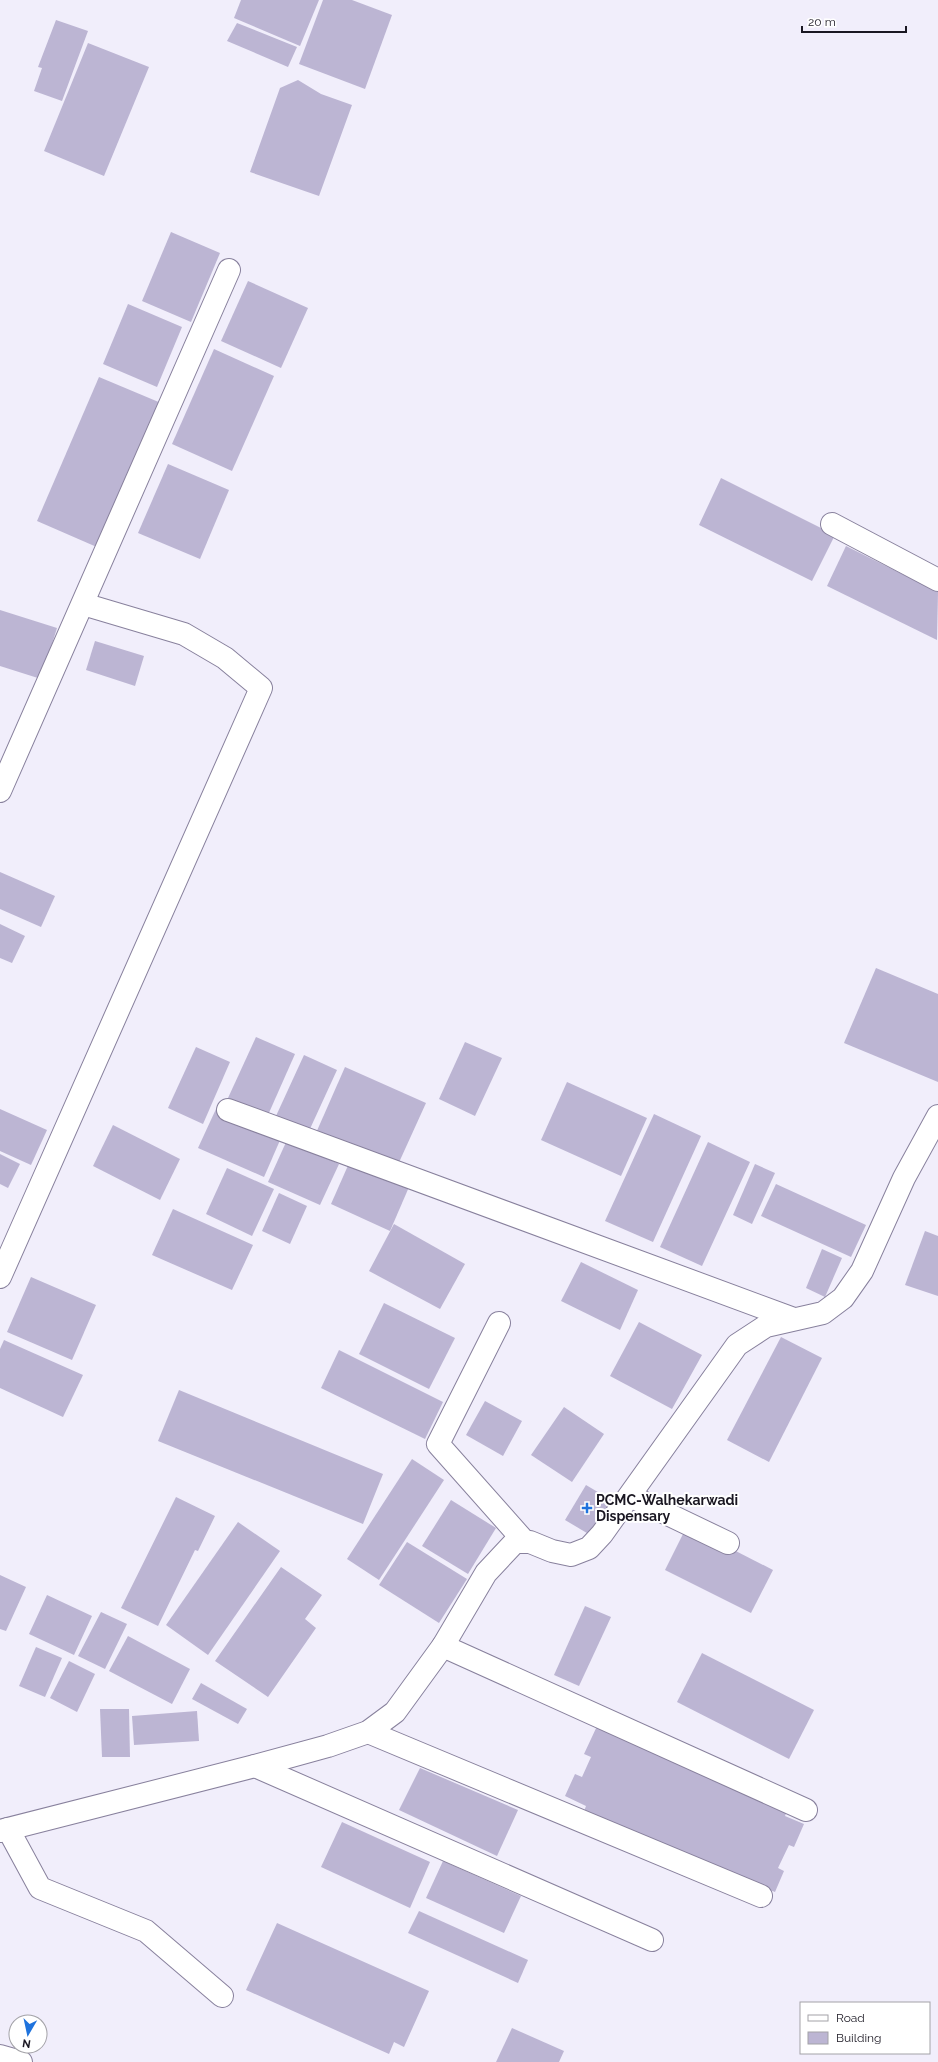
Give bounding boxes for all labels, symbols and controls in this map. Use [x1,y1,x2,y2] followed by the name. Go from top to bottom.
[802,8,906,34] scale bar
[808,15,836,29] text: 20 m
[596,1492,738,1524] place label: PCMC-Walhekarwadi Dispensary
[581,1502,593,1514] marker: PCMC-Walhekarwadi Dispensary
[800,2002,930,2054] legend
[836,2011,865,2025] text: Road
[8,2014,48,2054] north arrow
[836,2031,882,2045] text: Building
[21,2036,32,2050] text: N

